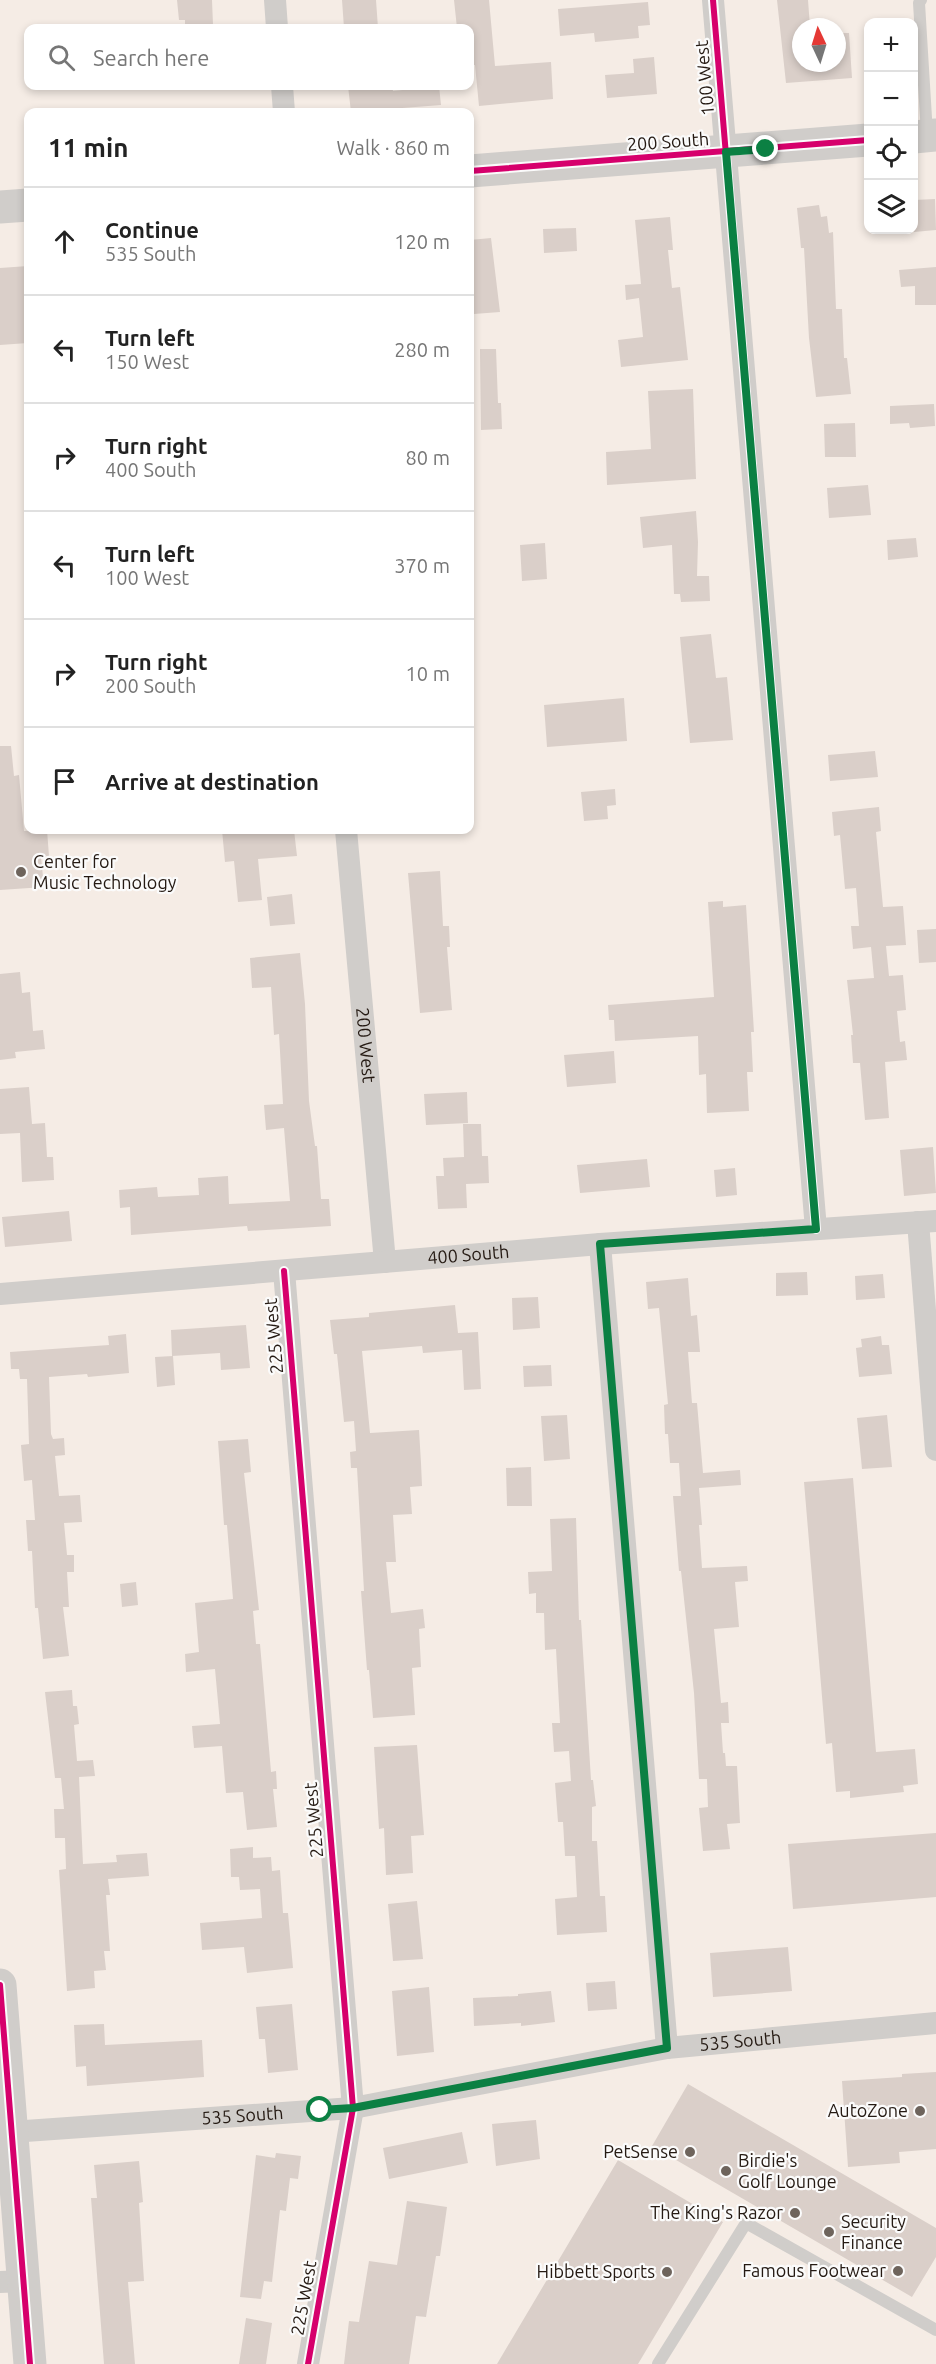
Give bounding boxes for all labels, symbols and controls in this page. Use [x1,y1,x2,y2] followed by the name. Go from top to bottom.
[792,18,846,72] north arrow
[864,18,918,234] map controls
[864,18,918,72] button: +
[24,24,474,90] search box
[691,39,717,117] street label: 100 West
[45,41,78,74] icon: search
[93,45,209,70] text: Search here
[864,72,918,126] button: −
[864,126,918,180] button: locate
[626,128,710,154] street label: 200 South
[48,133,128,162] text: 11 min
[752,135,778,161] route end
[337,136,450,159] text: Walk · 860 m
[864,180,918,234] button: layers
[105,217,199,242] text: Continue
[48,225,81,258] icon: ahead
[394,230,450,253] text: 120 m
[105,242,196,265] text: 535 South
[105,325,195,350] text: Turn left
[48,333,81,366] icon: left
[394,338,450,361] text: 280 m
[105,350,189,373] text: 150 West
[105,433,207,458] text: Turn right
[48,441,81,474] icon: right
[406,446,450,469] text: 80 m
[105,458,196,481] text: 400 South
[105,541,195,566] text: Turn left
[48,549,81,582] icon: left
[394,554,450,577] text: 370 m
[105,566,189,589] text: 100 West
[105,649,207,674] text: Turn right
[48,657,81,690] icon: right
[406,662,450,685] text: 10 m
[105,674,196,697] text: 200 South
[48,765,81,798] icon: arrive
[105,769,319,794] text: Arrive at destination
[33,851,177,892] place label: Center for Music Technology
[14,865,28,879] marker: Center for Music Technology
[353,1006,380,1084] street label: 200 West
[427,1241,510,1267] street label: 400 South
[260,1297,286,1375] street label: 225 West
[300,1781,326,1859] street label: 225 West
[698,2026,782,2054] street label: 535 South
[306,2096,332,2122] route start
[828,2100,908,2120] place label: AutoZone
[201,2102,284,2128] street label: 535 South
[913,2104,927,2118] marker: AutoZone
[603,2141,678,2161] place label: PetSense
[683,2145,697,2159] marker: PetSense
[738,2150,837,2191] place label: Birdie's Golf Lounge
[719,2164,733,2178] marker: Birdie's Golf Lounge
[650,2202,783,2222] place label: The King's Razor
[788,2206,802,2220] marker: The King's Razor
[841,2211,906,2252] place label: Security Finance
[822,2225,836,2239] marker: Security Finance
[287,2259,319,2337] street label: 225 West
[742,2260,886,2280] place label: Famous Footwear
[537,2261,655,2281] place label: Hibbett Sports
[891,2264,905,2278] marker: Famous Footwear
[660,2265,674,2279] marker: Hibbett Sports

